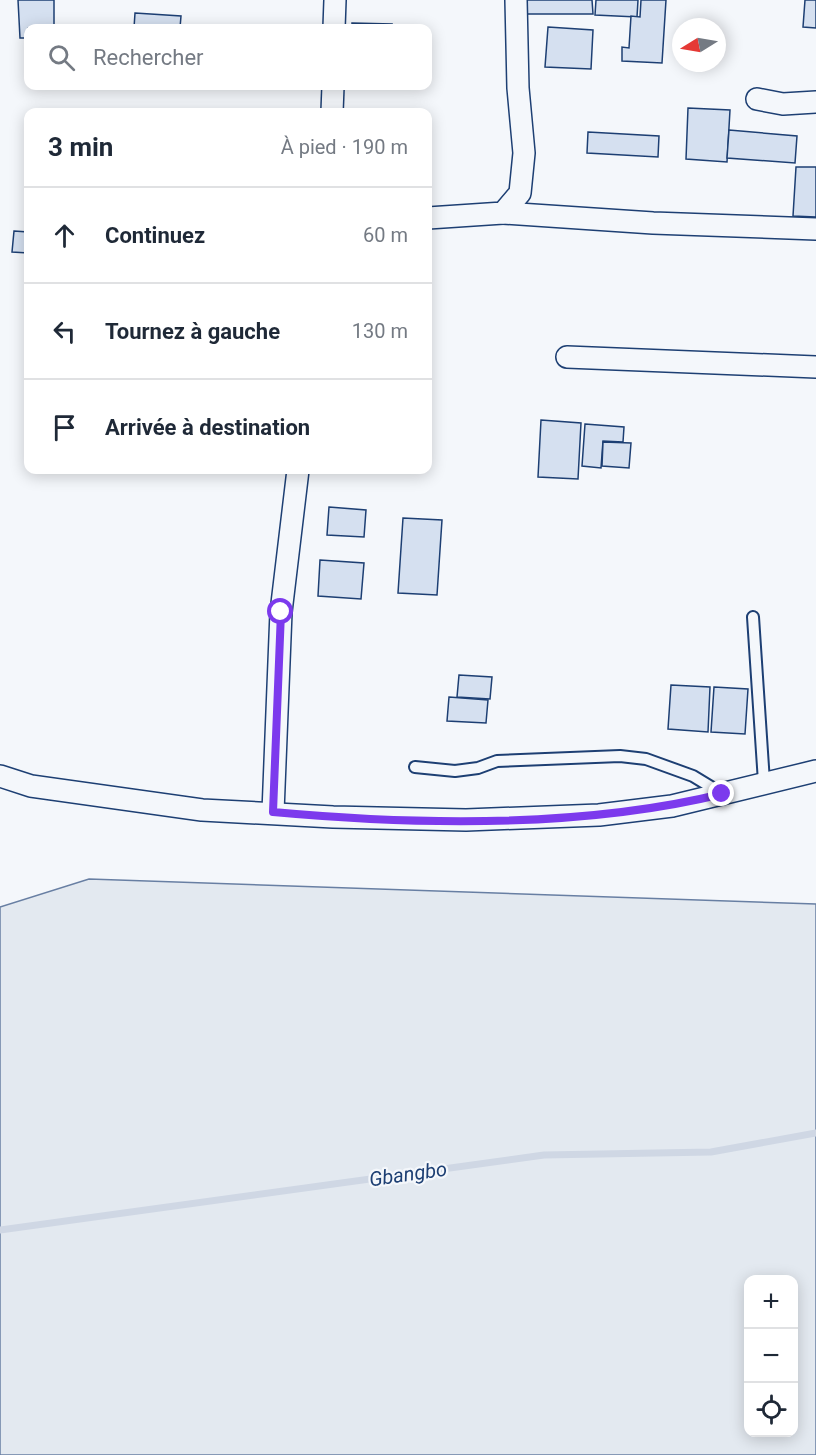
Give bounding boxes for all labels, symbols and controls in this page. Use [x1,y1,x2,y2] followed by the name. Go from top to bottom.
[672,18,726,72] north arrow
[24,24,432,90] search box
[45,41,78,74] icon: search
[93,45,204,70] text: Rechercher
[48,132,113,162] text: 3 min
[281,135,408,159] text: À pied · 190 m
[48,219,81,252] icon: ahead
[105,223,205,248] text: Continuez
[363,223,408,247] text: 60 m
[48,315,81,348] icon: left
[105,319,280,344] text: Tournez à gauche
[352,319,408,343] text: 130 m
[48,411,81,444] icon: arrive
[105,415,310,440] text: Arrivée à destination
[267,598,293,624] route start
[708,780,734,806] route end
[368,1157,448,1191] water label: Gbangbo
[744,1275,798,1437] map controls
[744,1275,798,1329] button: +
[744,1329,798,1383] button: −
[744,1383,798,1437] button: locate

